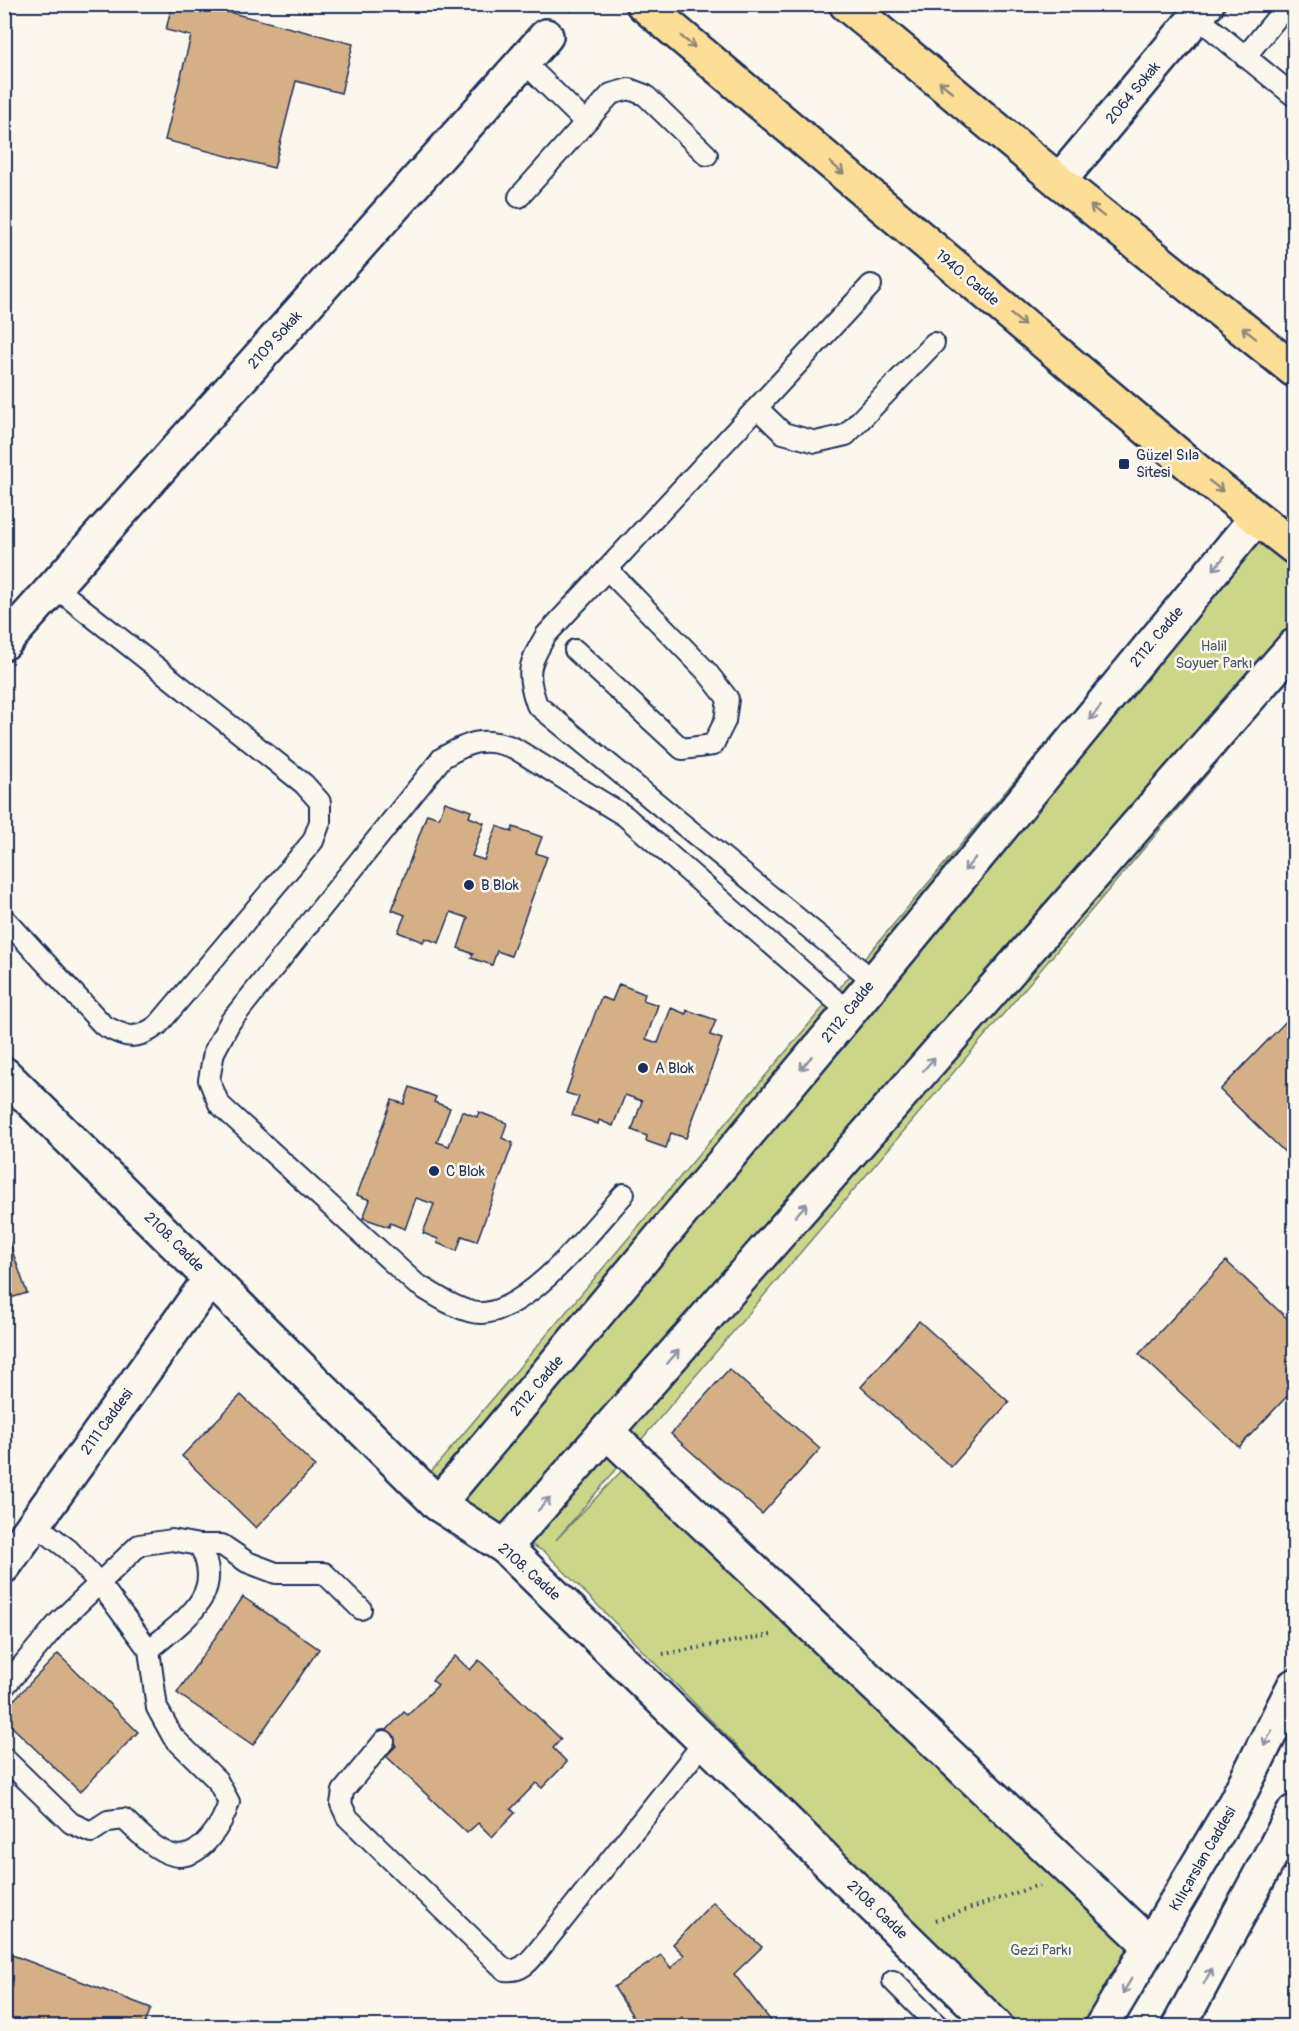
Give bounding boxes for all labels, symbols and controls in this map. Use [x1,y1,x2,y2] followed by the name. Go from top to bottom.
[680,35,695,49] one-way arrow
[1101,57,1165,128] street label: 2064 Sokak
[938,81,954,94] one-way arrow
[829,161,844,175] one-way arrow
[1089,205,1105,218] one-way arrow
[931,246,1003,311] street label: 1940. Cadde
[244,306,307,373] street label: 2109 Sokak
[1010,314,1026,327] one-way arrow
[1241,327,1257,340] one-way arrow
[1136,446,1199,482] place label: Güzel Sıla Sitesi
[1117,457,1131,471] marker: Güzel Sıla Sitesi
[1208,480,1224,493] one-way arrow
[1212,555,1225,571] one-way arrow
[1126,602,1188,671] street label: 2112. Cadde
[1175,637,1253,673] park label: Halil Soyuer Parkı
[1088,705,1101,721] one-way arrow
[964,856,977,872] one-way arrow
[481,876,520,895] place label: B Blok
[462,878,476,892] marker: B Blok
[817,977,879,1047] street label: 2112. Cadde
[800,1055,813,1071] one-way arrow
[922,1057,936,1072] one-way arrow
[655,1059,695,1078] place label: A Blok
[636,1061,650,1075] marker: A Blok
[446,1162,486,1181] place label: C Blok
[427,1164,441,1178] marker: C Blok
[794,1203,808,1218] one-way arrow
[140,1208,208,1276] street label: 2108. Cadde
[666,1349,679,1365] one-way arrow
[506,1351,568,1420] street label: 2112. Cadde
[77,1385,138,1459] street label: 2111 Caddesi
[537,1496,551,1511] one-way arrow
[494,1539,564,1605] street label: 2108. Cadde
[1262,1729,1274,1746] one-way arrow
[1165,1803,1241,1914] street label: Kılıçarslan Caddesi
[843,1876,912,1944] street label: 2108. Cadde
[1010,1941,1072,1960] park label: Gezi Parkı
[1202,1967,1214,1984] one-way arrow
[1120,1977,1132,1994] one-way arrow

